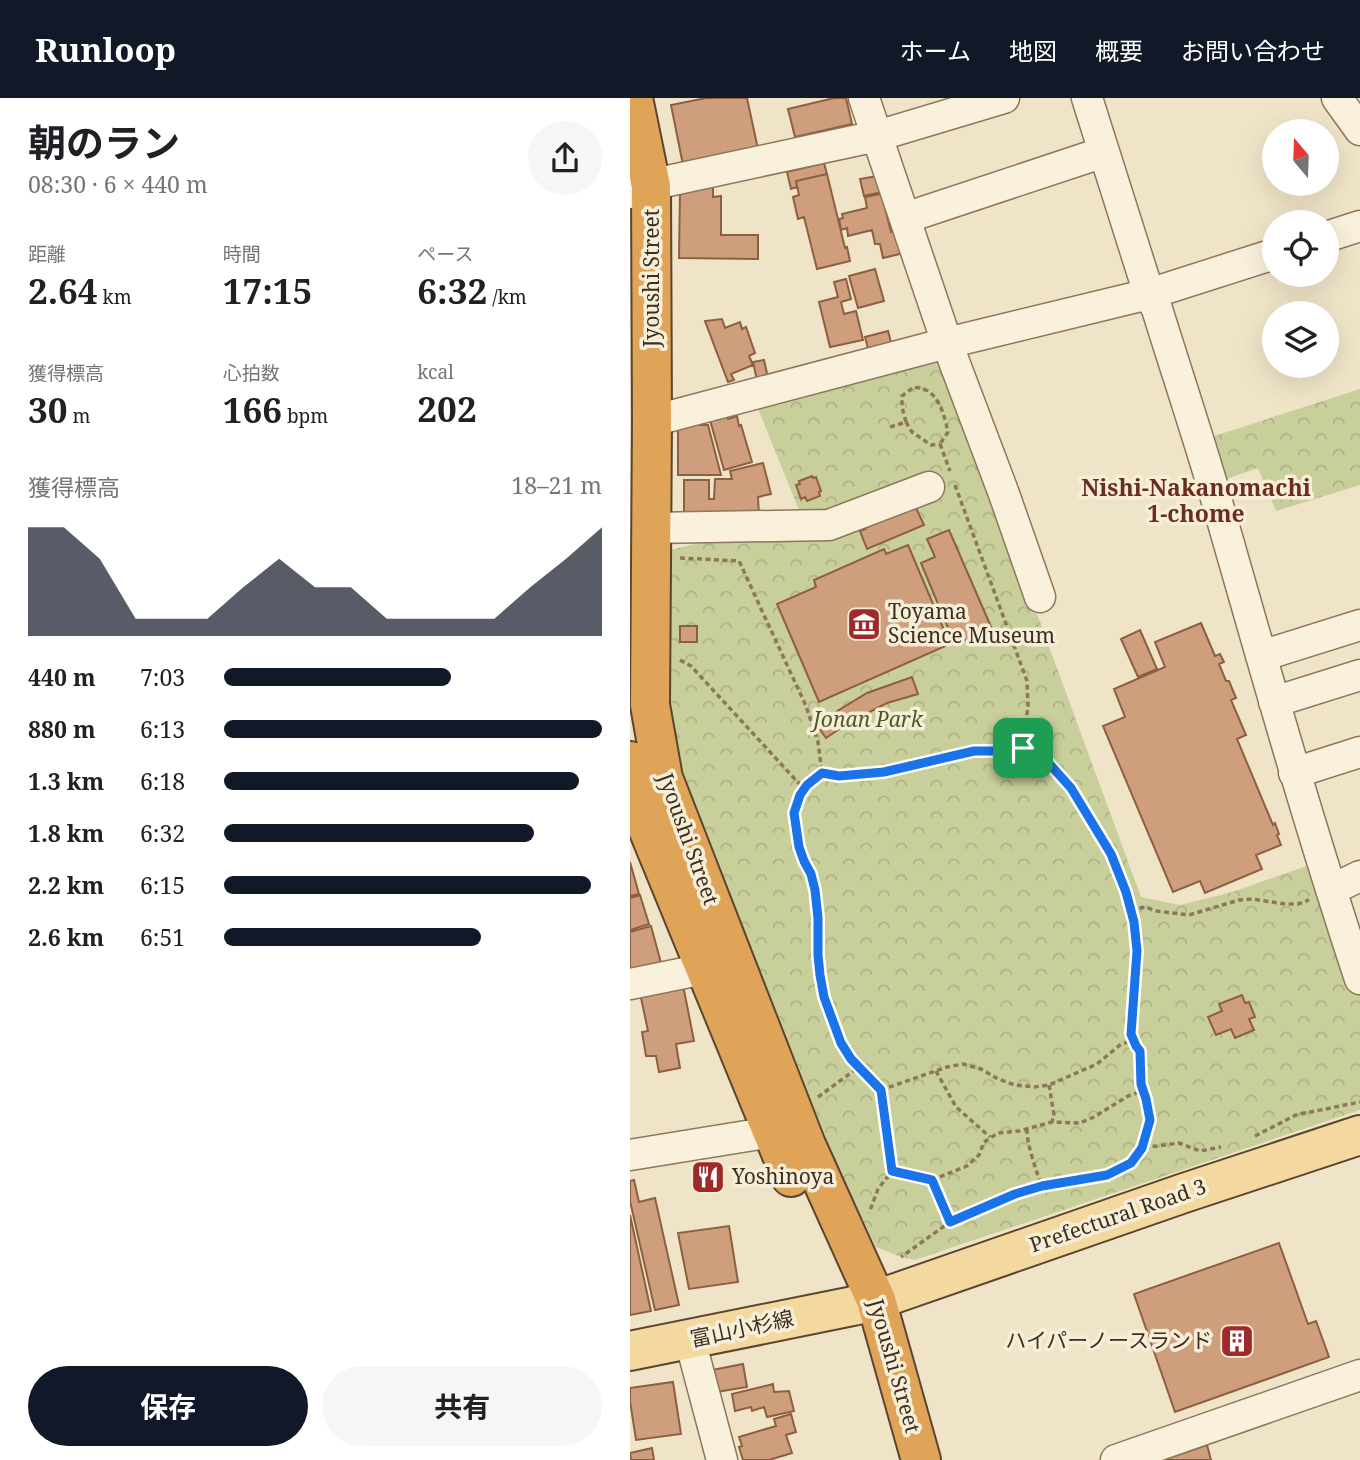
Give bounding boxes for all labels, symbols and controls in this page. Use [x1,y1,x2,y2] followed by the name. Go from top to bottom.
[35,27,176,72] text: Runloop
[900,34,971,67] text: ホーム
[1009,34,1057,67] text: 地図
[1095,34,1143,67] text: 概要
[1181,34,1325,67] text: お問い合わせ
[28,116,180,168] text: 朝のラン
[1262,119,1339,196] north arrow
[1262,119,1339,378] map controls
[528,121,602,195] button: share
[28,168,208,200] text: 08:30 · 6 × 440 m
[637,209,665,348] street label: Jyoushi Street
[1262,210,1339,287] button: locate
[28,241,66,267] text: 距離
[223,241,261,267] text: 時間
[417,241,473,267] text: ペース
[28,267,98,314] text: 2.64
[223,267,312,314] text: 17:15
[417,267,487,314] text: 6:32
[98,284,132,310] text: km
[487,284,527,310] text: /km
[1262,301,1339,378] button: layers
[417,359,454,385] text: kcal
[28,360,104,386] text: 獲得標高
[223,360,280,386] text: 心拍数
[417,385,477,432] text: 202
[28,386,68,433] text: 30
[223,386,282,433] text: 166
[68,403,90,429] text: m
[282,403,328,429] text: bpm
[511,469,602,501] text: 18–21 m
[28,471,120,503] text: 獲得標高
[1081,471,1311,529] district label: Nishi-Nakanomachi 1-chome
[888,597,1055,649] place label: Toyama Science Museum
[845,605,883,643] museum icon: Toyama Science Museum
[28,661,96,693] text: 440 m
[140,661,185,693] text: 7:03
[809,705,924,733] park label: Jonan Park
[28,713,96,745] text: 880 m
[140,713,185,745] text: 6:13
[993,718,1053,778] pin
[1004,729,1042,767] icon: arrive
[28,765,104,797] text: 1.3 km
[140,765,185,797] text: 6:18
[652,768,726,908] street label: Jyoushi Street
[28,817,104,849] text: 1.8 km
[140,817,185,849] text: 6:32
[28,869,104,901] text: 2.2 km
[140,869,185,901] text: 6:15
[28,921,104,953] text: 2.6 km
[140,921,185,953] text: 6:51
[689,1158,727,1196] restaurant icon: Yoshinoya
[731,1162,834,1190] place label: Yoshinoya
[1026,1172,1210,1258] street label: Prefectural Road 3
[862,1294,927,1436] street label: Jyoushi Street
[688,1303,796,1353] street label: 富山小杉線
[1218,1322,1256,1360] building icon: ハイパーノースランド
[1005,1326,1212,1354] place label: ハイパーノースランド
[28,1366,308,1446] button: 保存
[322,1366,602,1446] button: 共有

